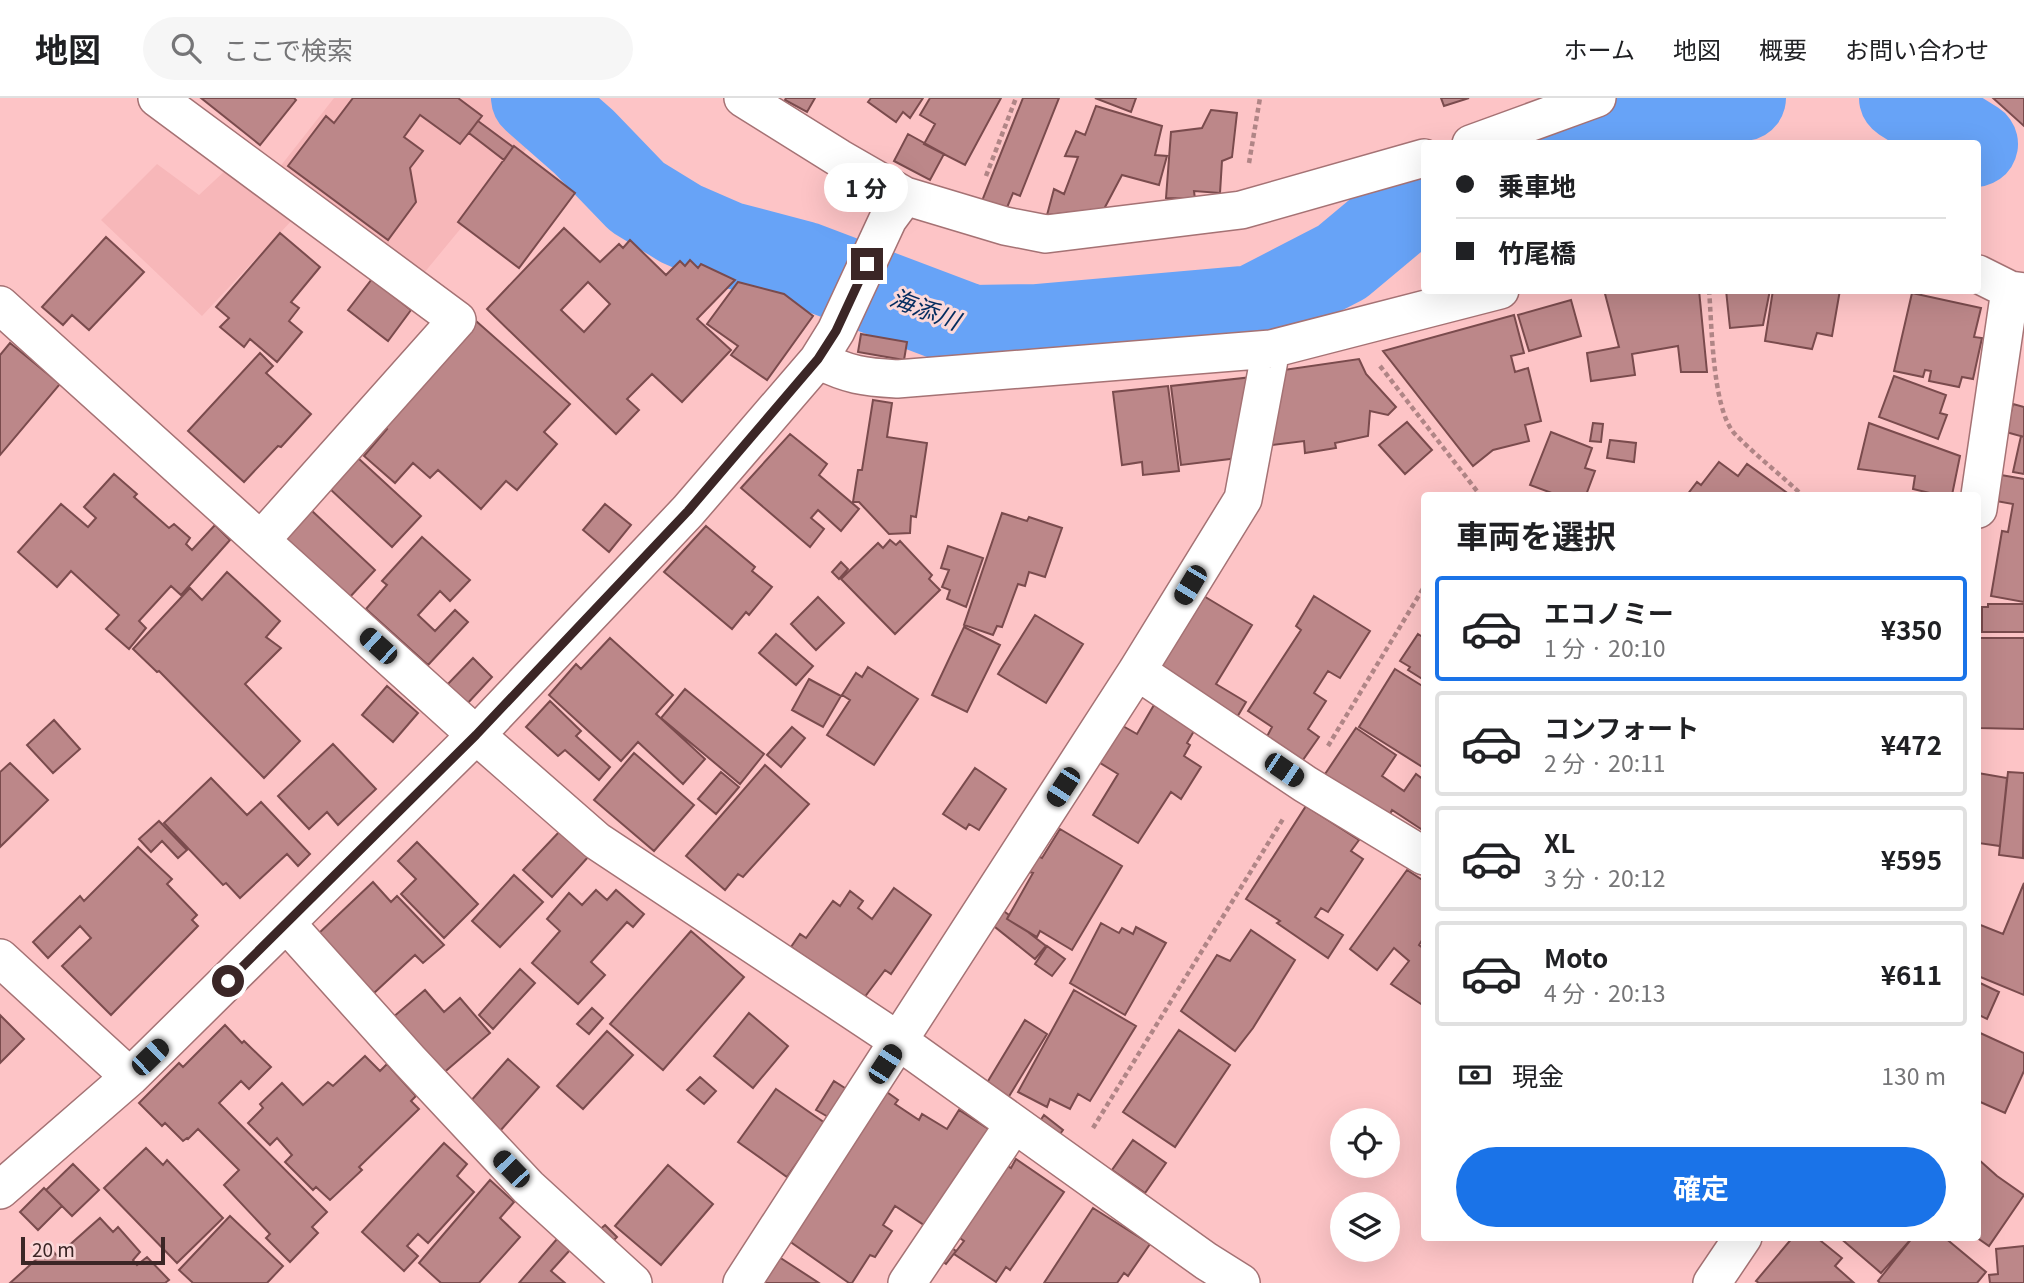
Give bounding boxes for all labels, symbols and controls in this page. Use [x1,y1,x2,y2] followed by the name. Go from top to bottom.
[143,17,633,80] search box
[35,24,101,72] text: 地図
[167,29,205,67] icon: search
[223,30,353,67] text: ここで検索
[1564,31,1635,66] text: ホーム
[1673,31,1721,66] text: 地図
[1759,31,1807,66] text: 概要
[1845,31,1989,66] text: お問い合わせ
[825,162,909,212] callout: 1 分
[1498,166,1576,203] text: 乗車地
[845,170,887,204] text: 1 分
[1498,233,1576,270] text: 竹尾橋
[851,248,883,280] route end
[886,278,969,338] water label: 海添川
[1456,511,1616,557] text: 車両を選択
[1171,562,1210,608] car
[1544,593,1674,630] text: エコノミー
[1460,597,1523,660] icon: car
[1881,610,1942,647] text: ¥350
[356,624,401,668] car
[1544,630,1666,664] text: 1 分 · 20:10
[1544,708,1699,745] text: コンフォート
[1460,712,1523,775] icon: car
[1881,725,1942,762] text: ¥472
[1544,745,1666,779] text: 2 分 · 20:11
[1261,750,1308,790] car
[1043,764,1084,810] car
[1544,823,1575,860] text: XL
[1460,827,1523,890] icon: car
[1881,840,1942,877] text: ¥595
[1544,860,1666,894] text: 3 分 · 20:12
[1544,938,1608,975] text: Moto
[1460,942,1523,1005] icon: car
[1881,955,1942,992] text: ¥611
[212,965,244,997] route start
[1544,975,1666,1009] text: 4 分 · 20:13
[128,1035,173,1079] car
[865,1041,906,1087] car
[1456,1056,1494,1094] icon: cash
[1512,1056,1564,1093] text: 現金
[1881,1058,1946,1092] text: 130 m
[1330,1108,1400,1262] map controls
[1330,1108,1400,1178] button: locate
[489,1147,534,1191] car
[1456,1147,1946,1227] button: 確定
[1330,1192,1400,1262] button: layers
[21,1234,164,1266] scale bar
[32,1235,75,1262] text: 20 m

